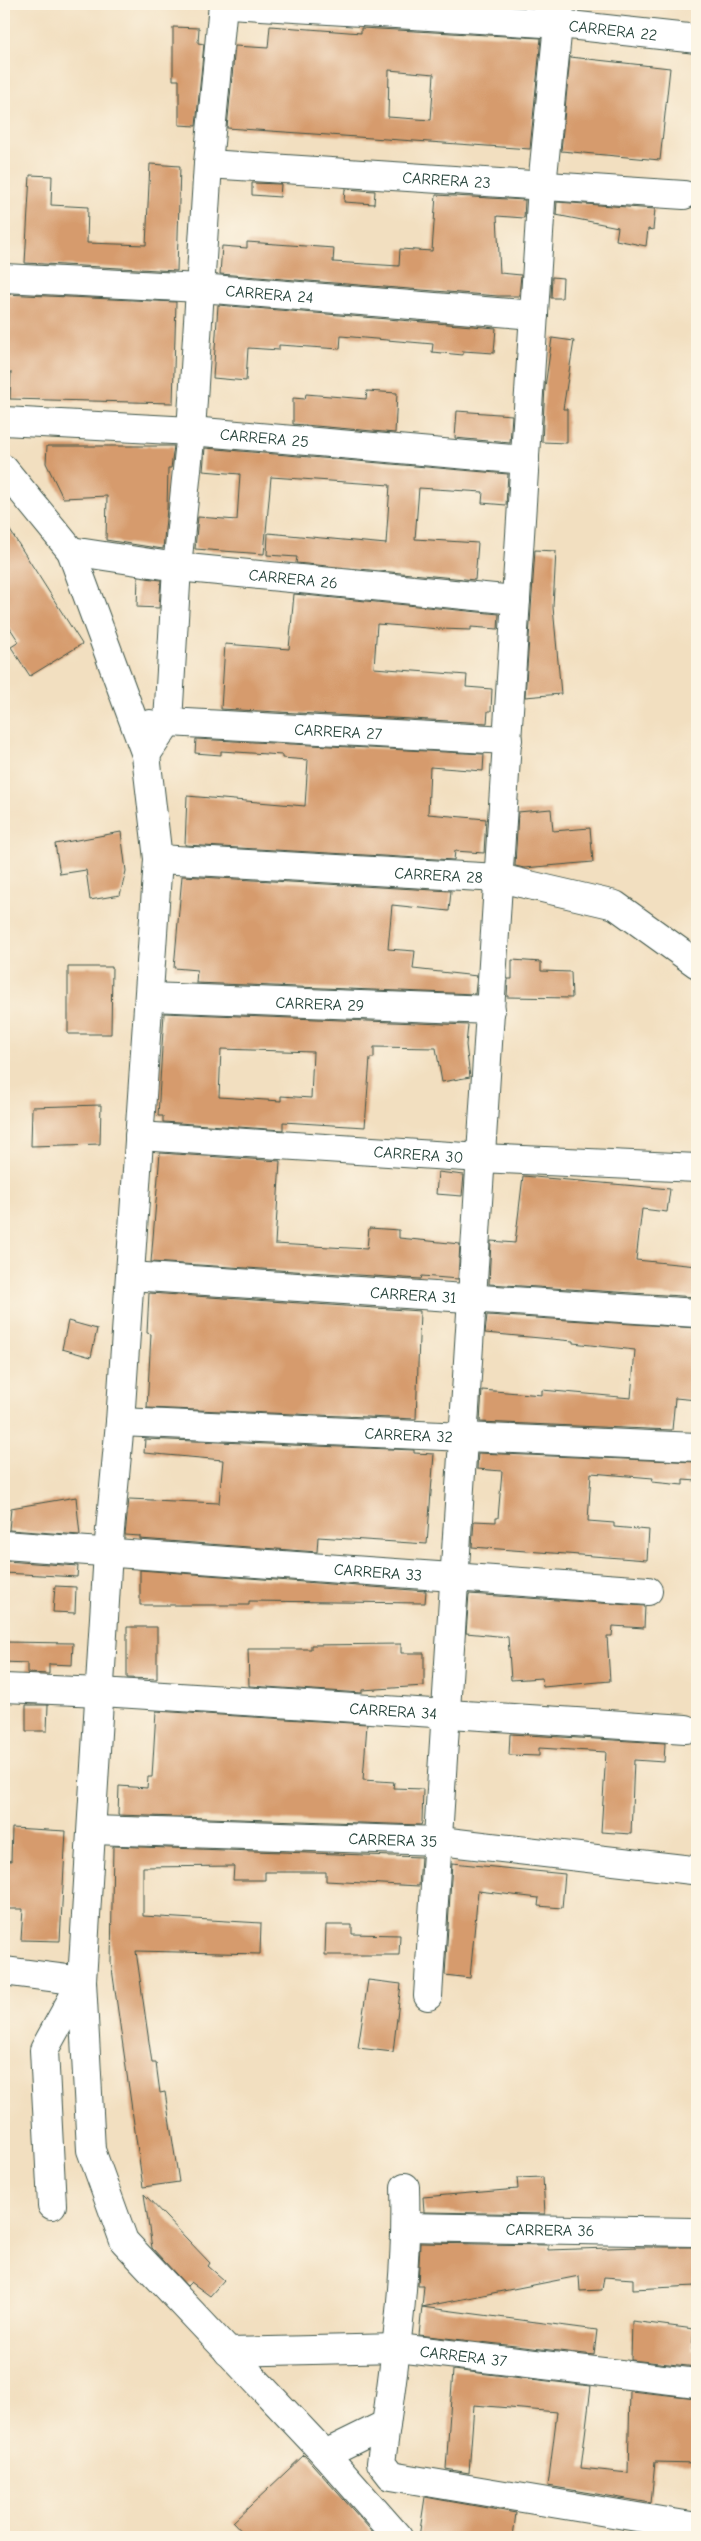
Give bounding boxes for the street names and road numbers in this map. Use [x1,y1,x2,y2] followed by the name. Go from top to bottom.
[568,17,658,45] street label: CARRERA 22
[402,169,491,192] street label: CARRERA 23
[225,282,314,307] street label: CARRERA 24
[219,426,310,451] street label: CARRERA 25
[248,566,338,593] street label: CARRERA 26
[294,721,383,743] street label: CARRERA 27
[394,864,483,887] street label: CARRERA 28
[275,994,365,1015] street label: CARRERA 29
[373,1143,464,1167] street label: CARRERA 30
[370,1284,457,1307] street label: CARRERA 31
[364,1425,453,1446] street label: CARRERA 32
[333,1561,423,1585] street label: CARRERA 33
[349,1700,438,1723] street label: CARRERA 34
[348,1830,438,1851] street label: CARRERA 35
[505,2221,595,2240] street label: CARRERA 36
[419,2343,508,2371] street label: CARRERA 37

